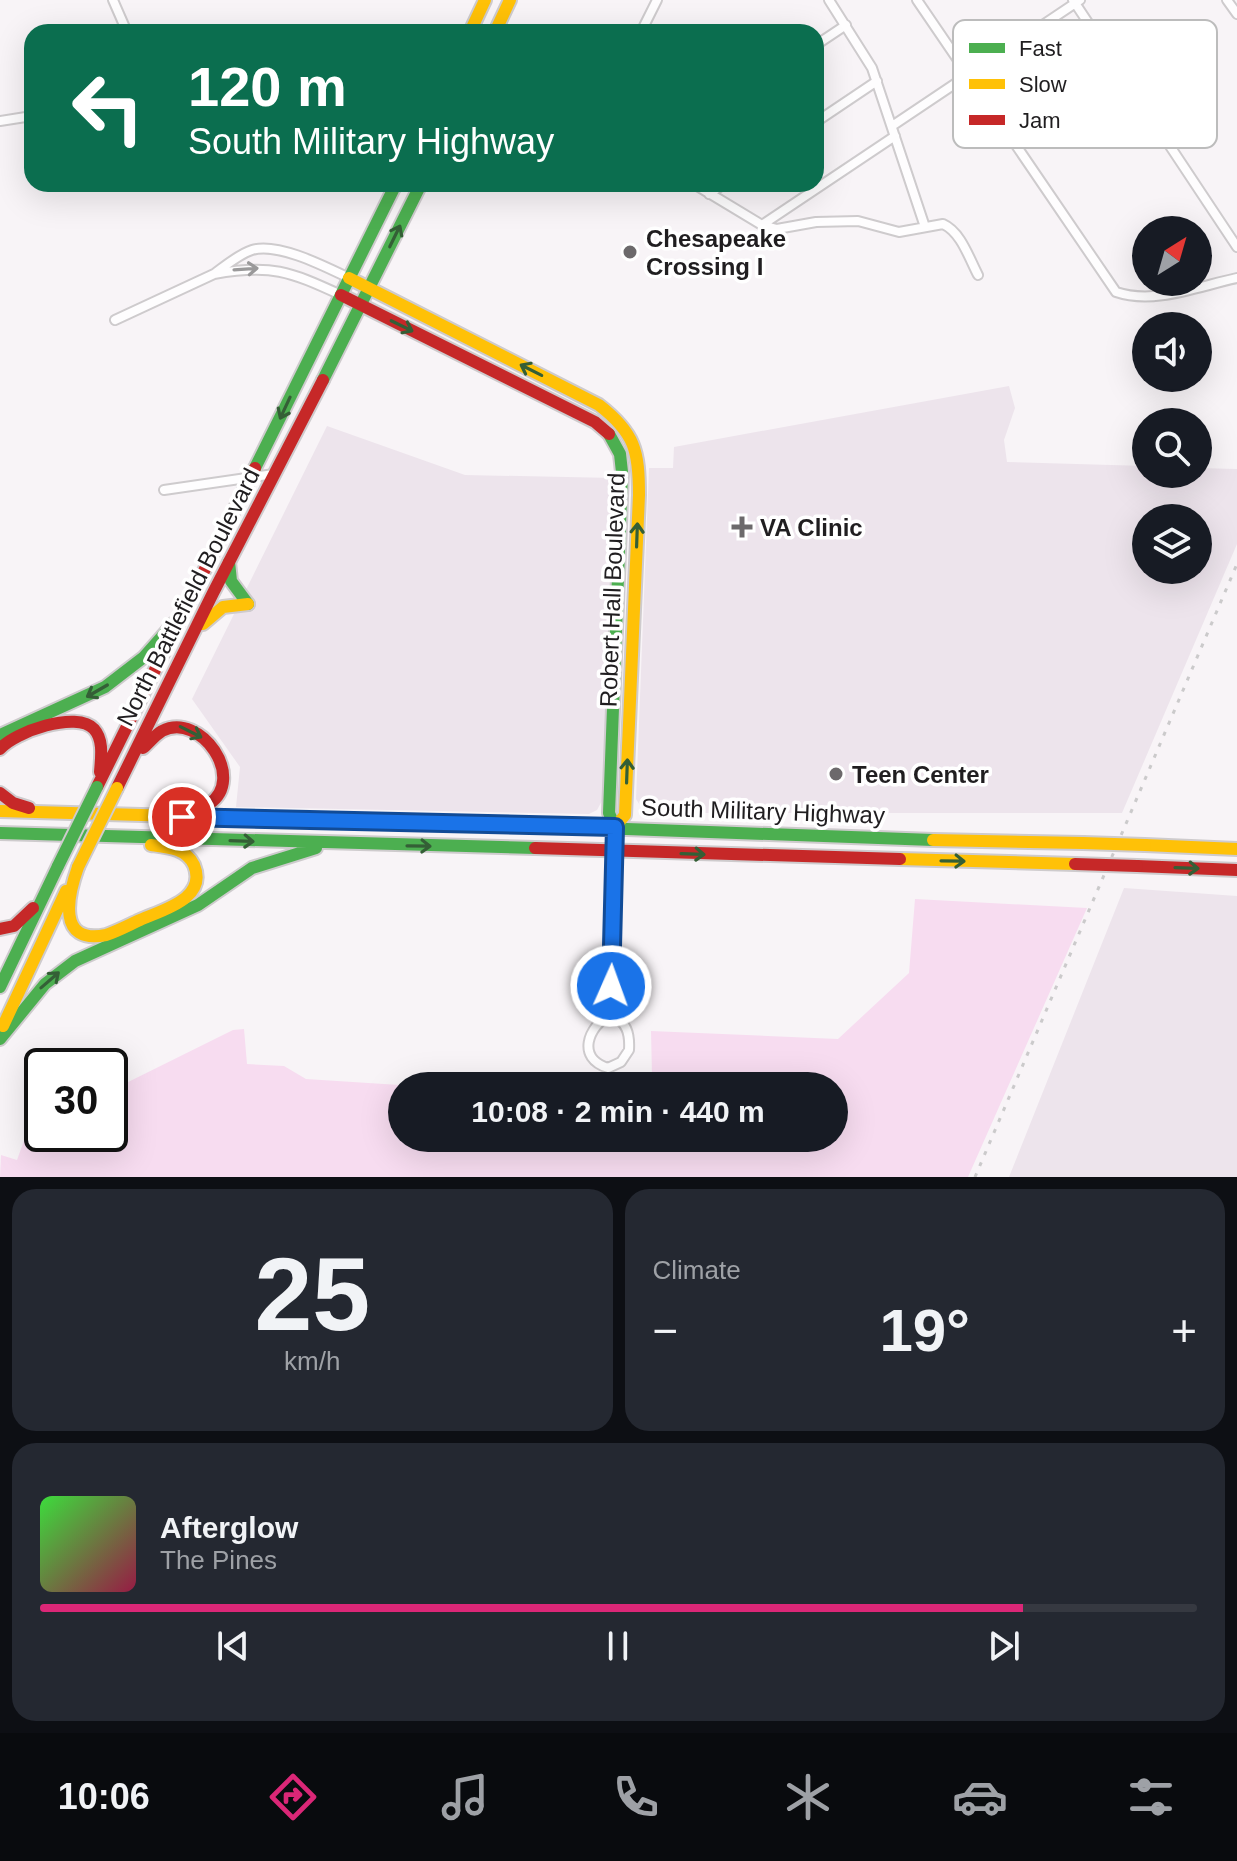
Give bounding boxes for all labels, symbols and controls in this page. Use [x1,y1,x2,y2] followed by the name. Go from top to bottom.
[953,20,1217,148] legend
[1019,36,1062,61] text: Fast
[188,55,347,118] text: 120 m
[56,56,160,160] icon: left
[1019,72,1067,97] text: Slow
[1019,108,1061,133] text: Jam
[188,121,554,162] text: South Military Highway
[1132,216,1212,296] north arrow
[1132,216,1212,584] map controls
[388,225,403,249] one-way arrow
[646,225,786,280] place label: Chesapeake Crossing I
[621,243,639,261] marker: Chesapeake Crossing I
[232,261,259,276] one-way arrow
[1132,312,1212,392] button: sound
[389,319,413,334] one-way arrow
[519,362,543,378] one-way arrow
[277,396,292,420] one-way arrow
[1132,408,1212,488] button: search
[111,464,265,730] street label: North Battlefield Boulevard
[594,472,630,708] street label: Robert Hall Boulevard
[1132,504,1212,584] button: layers
[760,514,863,541] place label: VA Clinic
[731,516,753,538] marker: VA Clinic
[630,522,645,549] one-way arrow
[86,683,109,699] one-way arrow
[178,725,202,740] one-way arrow
[620,758,635,785] one-way arrow
[852,761,989,788] place label: Teen Center
[827,765,845,783] marker: Teen Center
[148,783,216,851] pin
[641,793,885,829] street label: South Military Highway
[160,795,204,839] icon: arrive
[228,834,255,849] one-way arrow
[405,838,432,854] one-way arrow
[679,846,706,861] one-way arrow
[939,853,966,868] one-way arrow
[1173,861,1200,876] one-way arrow
[569,944,653,1028] position arrow
[40,971,60,989] one-way arrow
[24,1048,128,1152] speed limit sign: 30
[471,1095,765,1128] text: 10:08 · 2 min · 440 m
[254,1236,370,1352] text: 25
[653,1255,741,1285] text: Climate
[879,1297,970,1364] text: 19°
[653,1306,678,1355] text: −
[1171,1306,1197,1355] text: +
[284,1346,340,1376] text: km/h
[160,1511,298,1544] text: Afterglow
[160,1545,277,1575] text: The Pines
[211,1624,255,1668] icon: previous
[596,1624,640,1668] icon: pause
[982,1624,1026,1668] icon: next
[265,1769,321,1825] icon: directions
[437,1769,493,1825] icon: music
[608,1769,664,1825] icon: phone
[780,1769,836,1825] icon: climate
[952,1769,1008,1825] icon: car
[1123,1769,1179,1825] icon: filters
[58,1776,150,1817] text: 10:06

